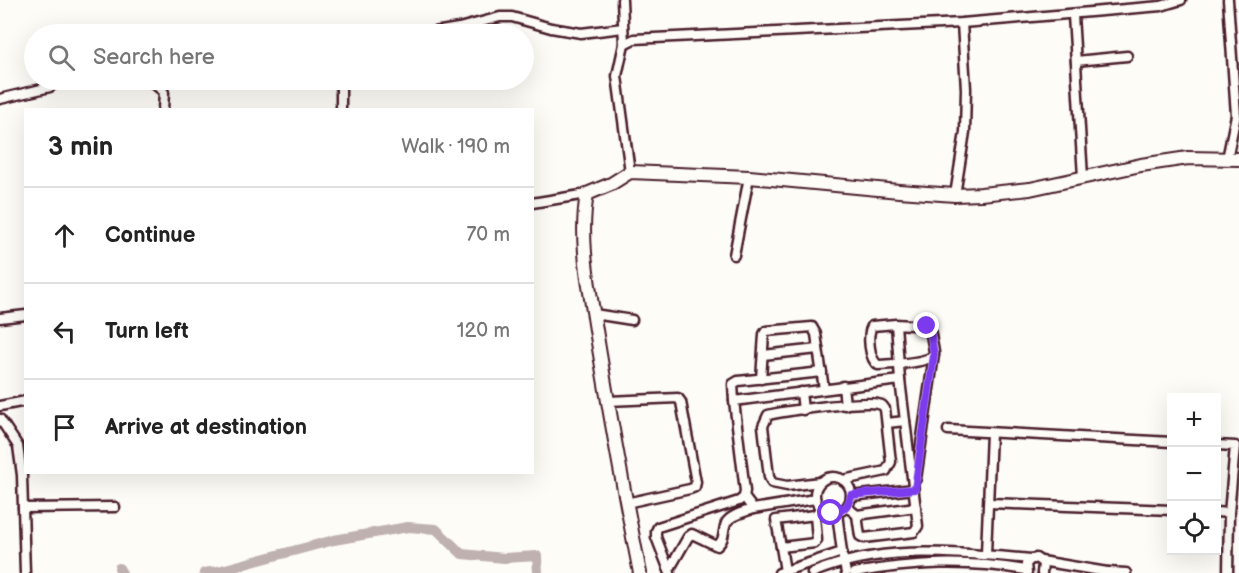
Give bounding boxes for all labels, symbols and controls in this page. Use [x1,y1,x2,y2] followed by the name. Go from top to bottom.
[24,24,534,90] search box
[45,41,78,74] icon: search
[93,44,215,71] text: Search here
[48,132,113,163] text: 3 min
[401,135,510,159] text: Walk · 190 m
[48,219,81,252] icon: ahead
[105,222,195,249] text: Continue
[466,223,510,247] text: 70 m
[913,312,939,338] route end
[48,315,81,348] icon: left
[105,318,189,345] text: Turn left
[457,319,510,343] text: 120 m
[1167,393,1221,555] map controls
[1167,393,1221,447] button: +
[48,411,81,444] icon: arrive
[105,414,307,441] text: Arrive at destination
[1167,447,1221,501] button: −
[817,499,843,525] route start
[1167,501,1221,555] button: locate

